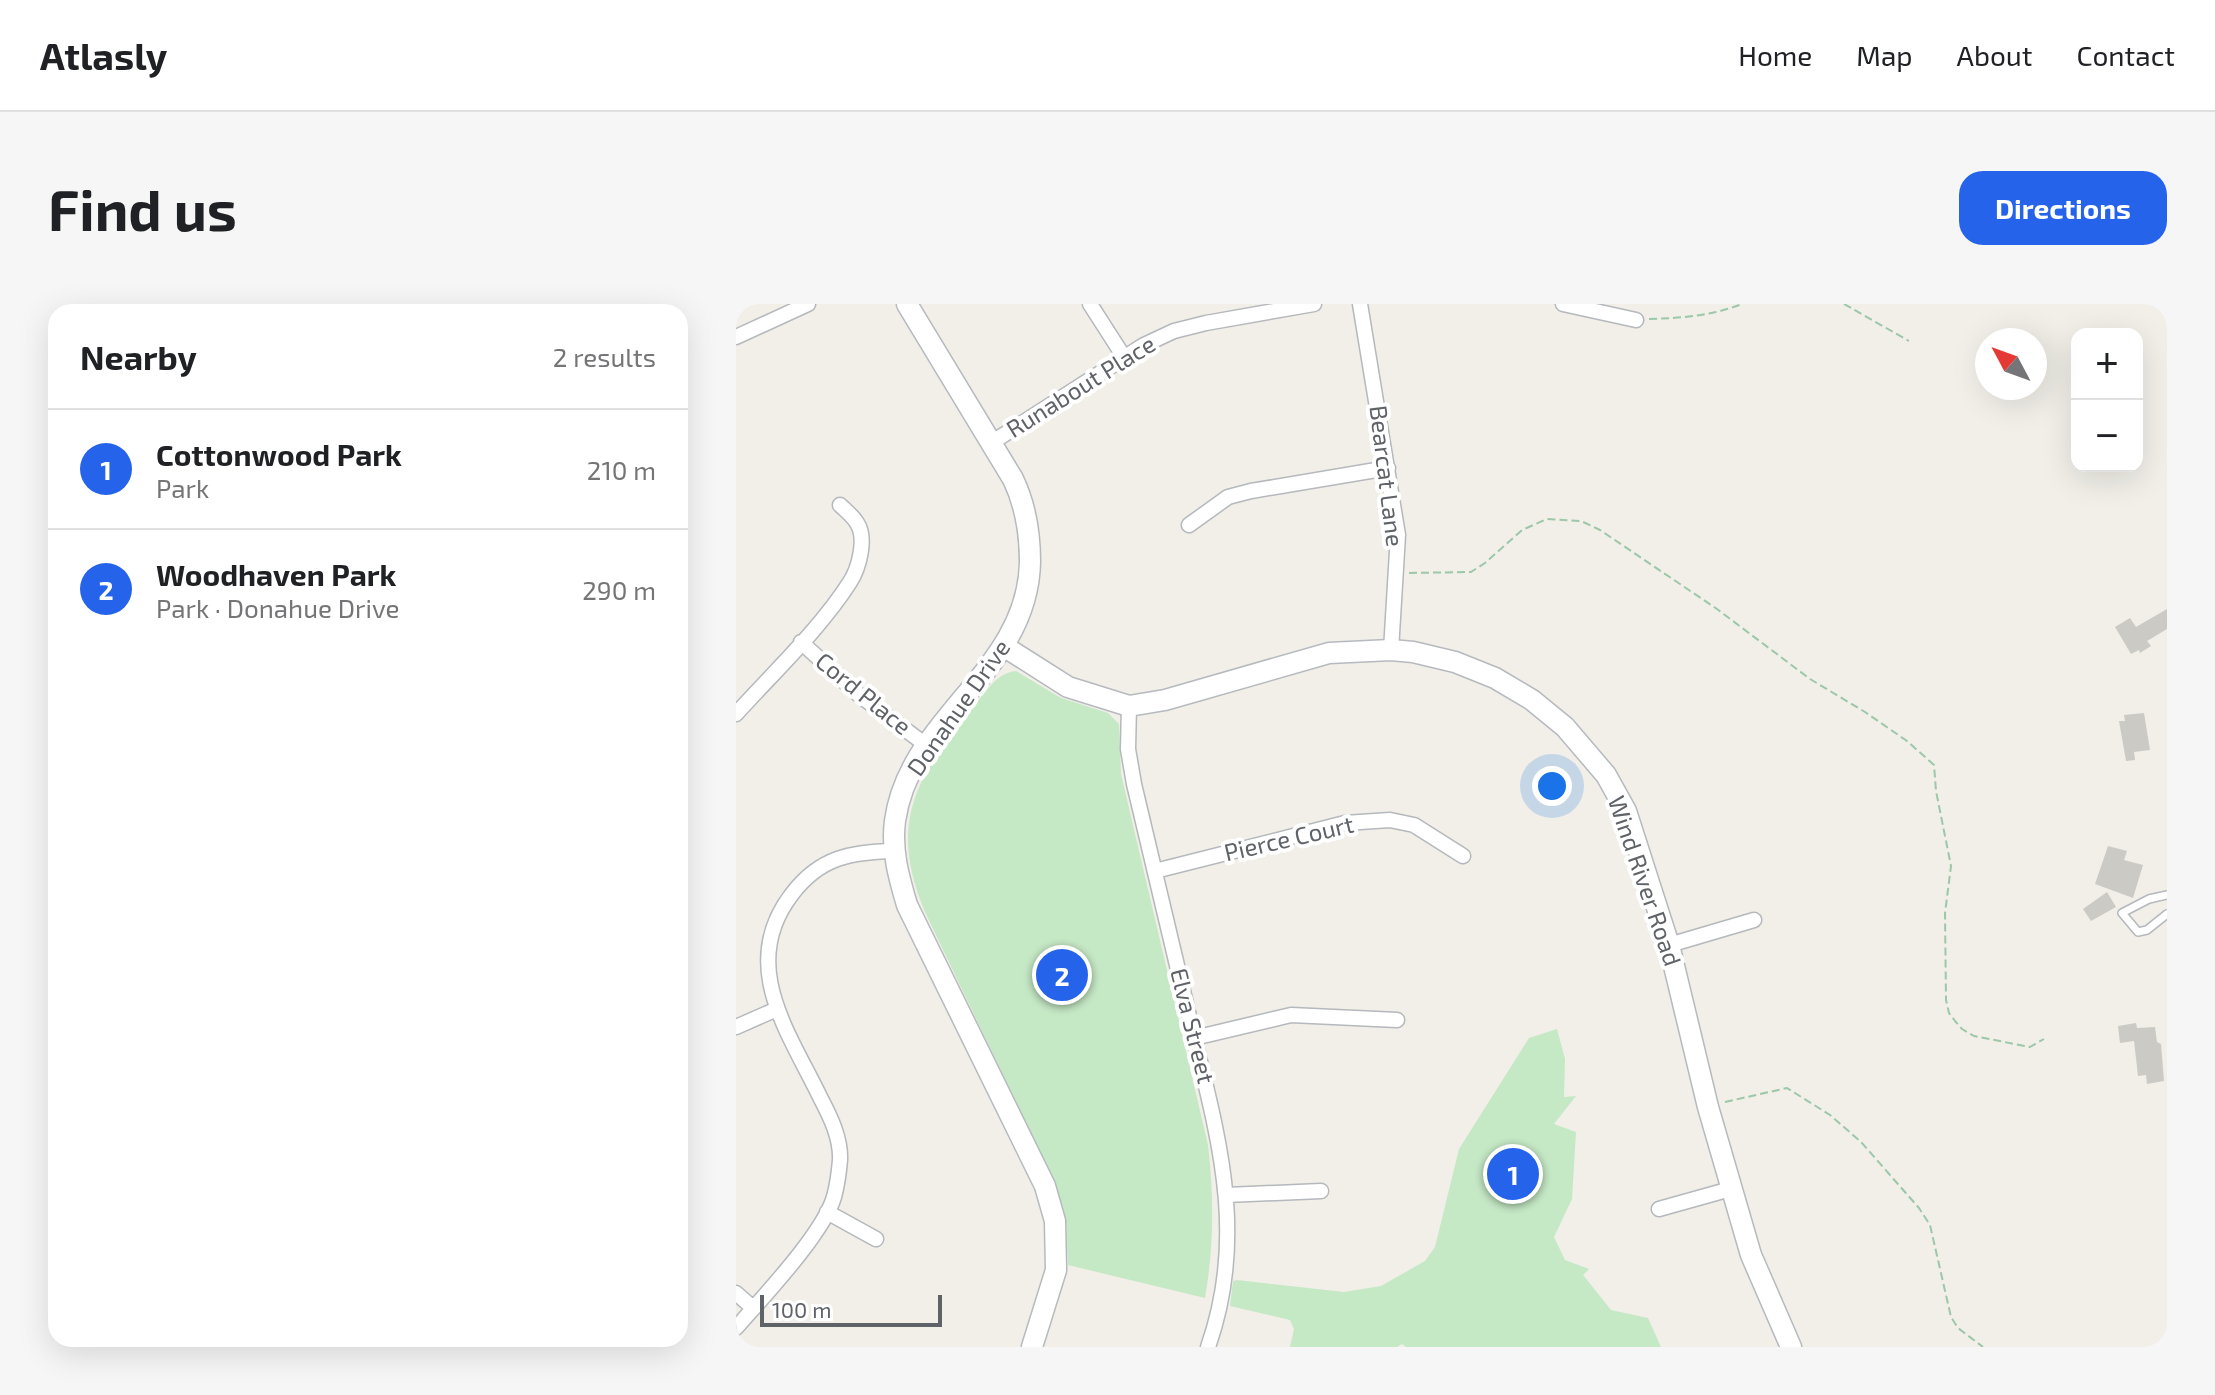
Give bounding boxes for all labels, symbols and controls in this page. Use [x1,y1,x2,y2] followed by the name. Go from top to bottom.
[40,32,167,78] text: Atlasly
[1738,38,1812,72] text: Home
[1856,38,1913,72] text: Map
[1957,38,2032,72] text: About
[2076,38,2175,72] text: Contact
[1959,171,2167,245] button: Directions
[48,175,237,242] text: Find us
[1000,328,1160,443] street label: Runabout Place
[1975,328,2047,400] north arrow
[2071,328,2143,472] map controls
[2071,328,2143,400] button: +
[80,336,197,377] text: Nearby
[553,341,656,372] text: 2 results
[2071,400,2143,472] button: −
[1364,404,1411,548] street label: Bearcat Lane
[156,436,402,472] text: Cottonwood Park
[100,454,112,485] text: 1
[587,454,656,485] text: 210 m
[156,472,209,503] text: Park
[156,556,396,592] text: Woodhaven Park
[98,574,114,605] text: 2
[582,574,656,605] text: 290 m
[156,592,399,623] text: Park · Donahue Drive
[900,633,1015,781] street label: Donahue Drive
[810,645,918,740] street label: Cord Place
[1532,766,1572,806] your location
[1603,792,1688,969] street label: Wind River Road
[1221,809,1356,866] street label: Pierce Court
[1036,945,1088,1005] pin: 2
[1165,965,1222,1086] street label: Elva Street
[1487,1144,1539,1204] pin: 1
[760,1291,942,1327] scale bar
[772,1296,831,1322] text: 100 m

